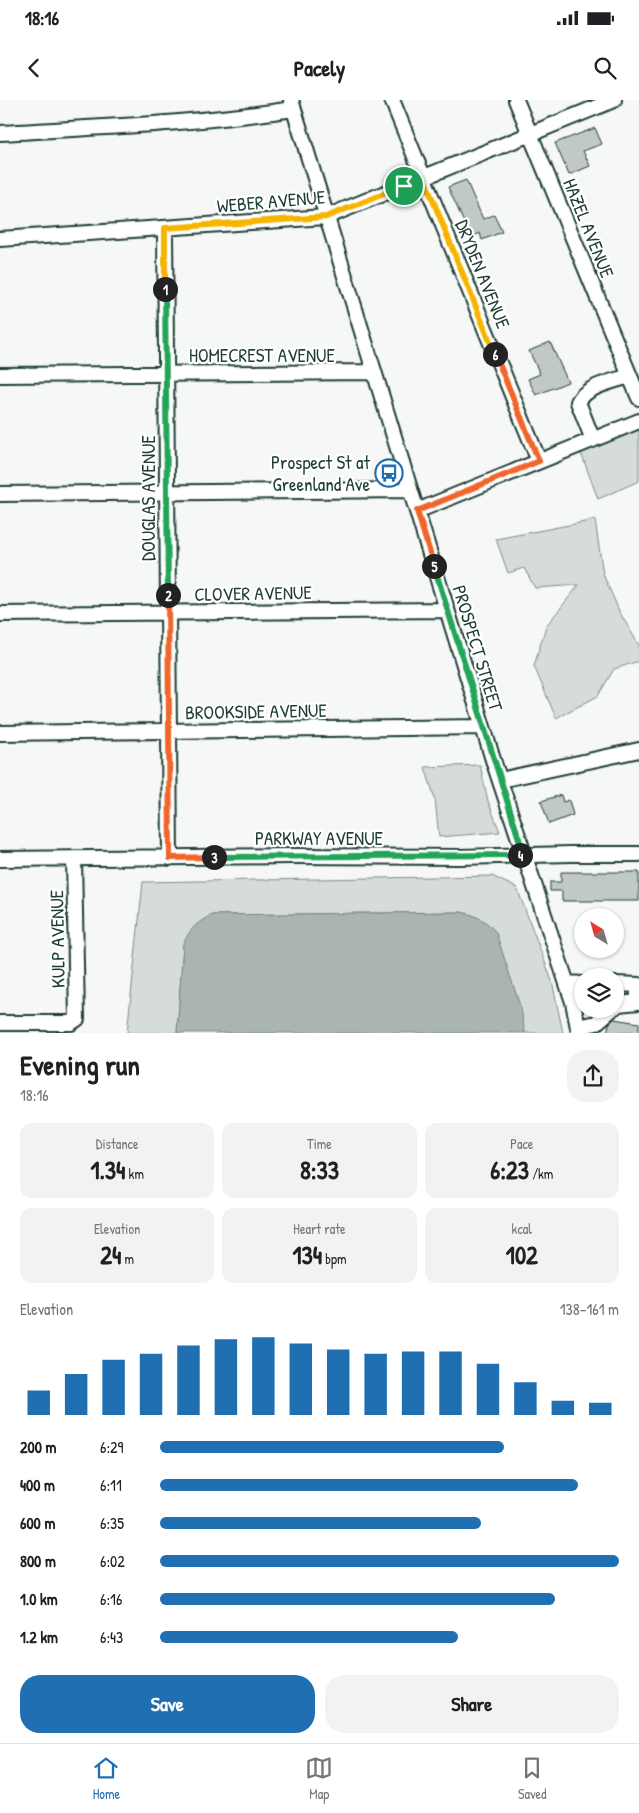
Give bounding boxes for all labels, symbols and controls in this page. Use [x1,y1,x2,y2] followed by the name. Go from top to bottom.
[25,5,59,31] text: 18:16
[294,53,345,83] text: Pacely
[20,54,48,82] icon: back
[591,54,619,82] icon: search
[383,165,425,207] pin
[390,172,418,200] icon: arrive
[557,174,621,282] street label: HAZEL AVENUE
[216,183,327,219] street label: WEBER AVENUE
[449,216,517,333] street label: DRYDEN AVENUE
[152,276,178,302] pin: 1
[163,280,168,299] text: 1
[189,342,336,368] street label: HOMECREST AVENUE
[482,342,508,366] pin: 6
[493,345,498,364] text: 6
[135,434,161,561] street label: DOUGLAS AVENUE
[271,449,370,497] place label: Prospect St at Greenland Ave
[374,458,404,488] bus stop icon: Prospect St at Greenland Ave
[422,554,446,578] pin: 5
[432,557,437,576] text: 5
[194,579,313,607] street label: CLOVER AVENUE
[156,582,180,608] pin: 2
[447,582,510,715] street label: PROSPECT STREET
[165,586,172,605] text: 2
[185,697,328,725] street label: BROOKSIDE AVENUE
[255,825,384,851] street label: PARKWAY AVENUE
[508,842,532,868] pin: 4
[202,844,226,870] pin: 3
[518,846,523,865] text: 4
[211,848,218,867] text: 3
[43,889,71,988] street label: KULP AVENUE
[574,908,624,958] north arrow
[574,908,624,1018] map controls
[574,968,624,1018] button: layers
[20,1046,140,1084] text: Evening run
[567,1050,619,1102] button: share
[20,1084,49,1106] text: 18:16
[96,1134,139,1153] text: Distance
[307,1134,332,1153] text: Time
[510,1134,533,1153] text: Pace
[90,1153,125,1187] text: 1.34
[300,1153,339,1187] text: 8:33
[490,1153,529,1187] text: 6:23
[125,1164,144,1183] text: km
[529,1164,553,1183] text: /km
[94,1219,140,1238] text: Elevation
[293,1219,346,1238] text: Heart rate
[512,1219,532,1238] text: kcal
[100,1238,121,1272] text: 24
[292,1238,322,1272] text: 134
[506,1238,538,1272] text: 102
[121,1249,134,1268] text: m
[322,1249,347,1268] text: bpm
[20,1298,73,1320] text: Elevation
[560,1298,619,1320] text: 138–161 m
[20,1436,56,1458] text: 200 m
[100,1436,123,1458] text: 6:29
[20,1474,55,1496] text: 400 m
[100,1474,122,1496] text: 6:11
[20,1512,55,1534] text: 600 m
[100,1512,124,1534] text: 6:35
[20,1550,56,1572] text: 800 m
[100,1550,125,1572] text: 6:02
[20,1588,58,1610] text: 1.0 km
[100,1588,122,1610] text: 6:16
[20,1626,58,1648] text: 1.2 km
[100,1626,123,1648] text: 6:43
[20,1675,315,1733] button: Save
[325,1675,619,1733] button: Share
[92,1754,120,1803] tab: Home
[305,1754,333,1803] tab: Map
[518,1754,547,1803] tab: Saved

